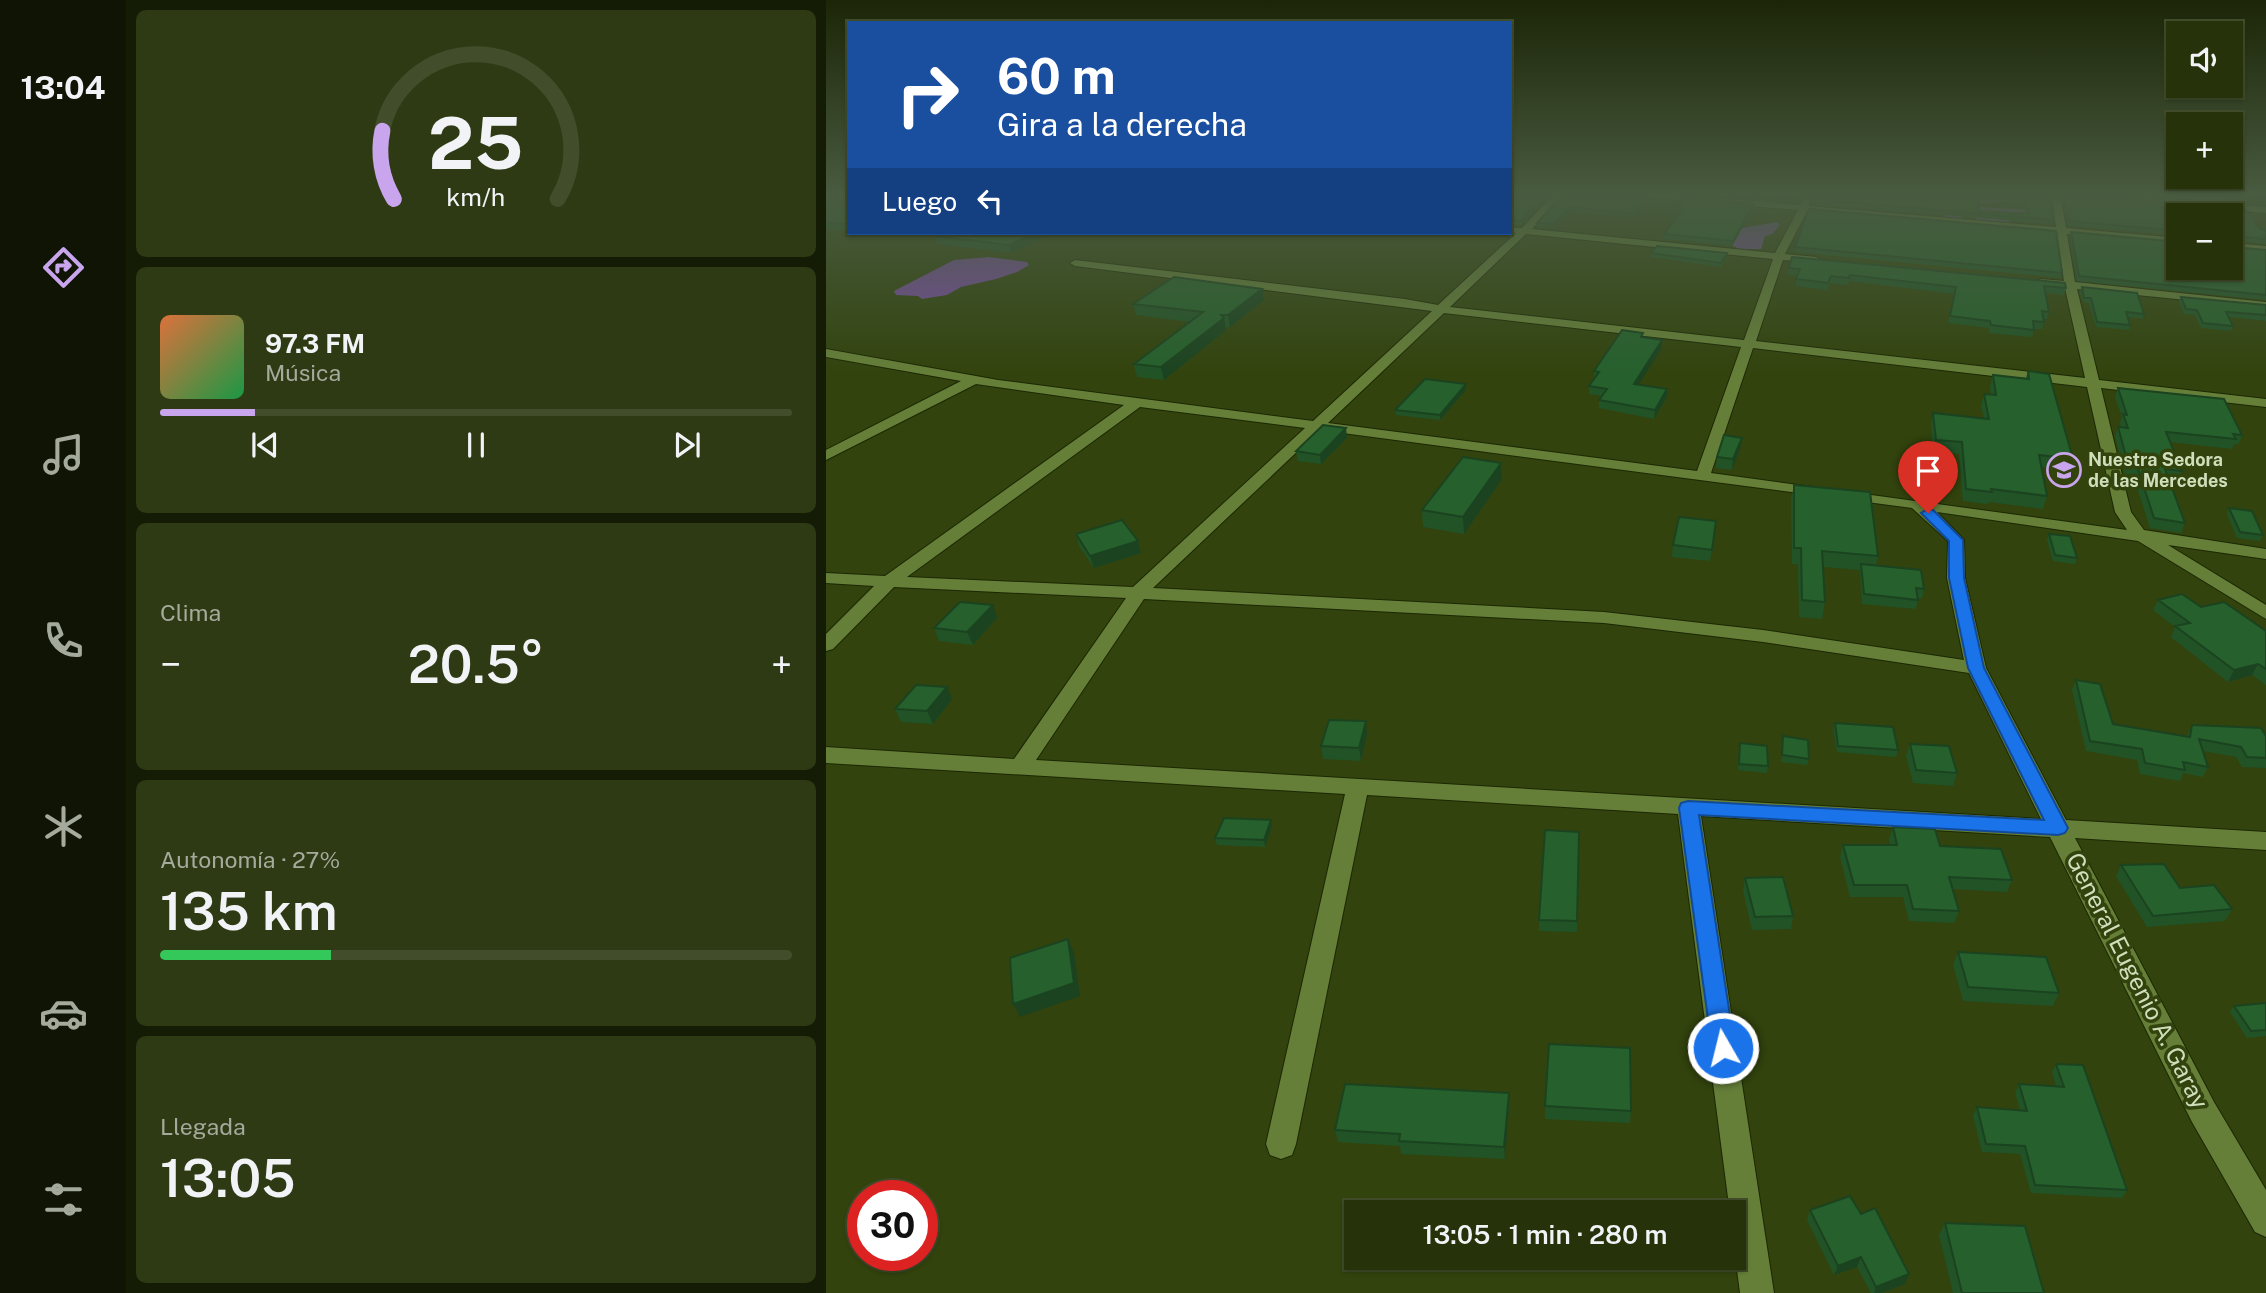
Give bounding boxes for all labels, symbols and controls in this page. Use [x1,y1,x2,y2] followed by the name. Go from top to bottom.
[2166,21,2243,280] map controls
[2166,21,2243,98] button: sound
[997,47,1116,105] text: 60 m
[882,49,973,140] icon: right
[20,69,106,106] text: 13:04
[428,101,524,186] text: 25
[997,106,1247,143] text: Gira a la derecha
[2166,112,2243,189] button: +
[447,182,505,212] text: km/h
[971,182,1009,220] icon: left
[882,186,957,217] text: Luego
[2166,203,2243,280] button: −
[39,243,88,292] icon: directions
[265,328,365,359] text: 97.3 FM
[265,359,341,386] text: Música
[246,426,284,464] icon: previous
[457,426,495,464] icon: pause
[668,426,706,464] icon: next
[39,430,88,479] icon: music
[1898,441,1958,513] pin
[2088,449,2228,491] place label: Nuestra Sedora de las Mercedes
[2045,451,2083,489] school or university icon: Nuestra Sedora de las Mercedes
[1909,452,1947,490] icon: arrive
[160,599,221,626] text: Clima
[39,616,88,665] icon: phone
[408,634,544,695] text: 20.5°
[160,642,181,687] text: −
[771,642,792,687] text: +
[39,802,88,851] icon: climate
[160,846,340,873] text: Autonomía · 27%
[2061,848,2215,1113] street label: General Eugenio A. Garay
[160,881,337,942] text: 135 km
[39,989,88,1038] icon: car
[1686,1011,1760,1085] position arrow
[160,1113,246,1140] text: Llegada
[160,1148,296,1209] text: 13:05
[39,1175,88,1224] icon: filters
[847,1180,938,1271] speed limit sign: 30
[1423,1219,1667,1250] text: 13:05 · 1 min · 280 m

